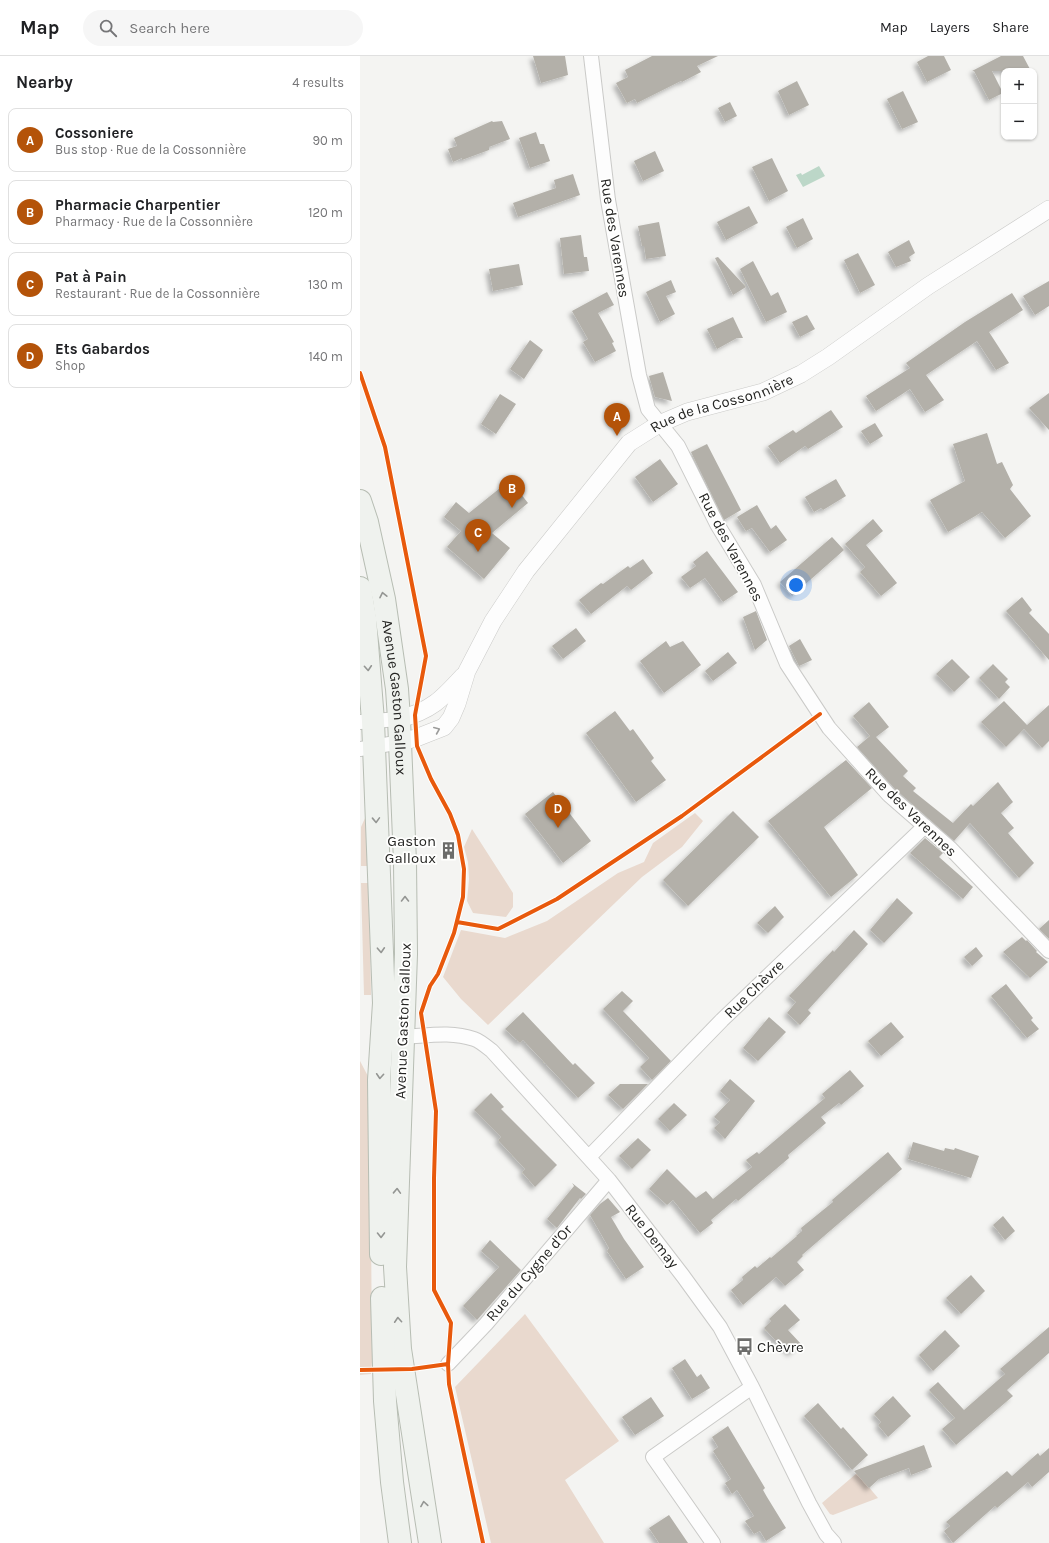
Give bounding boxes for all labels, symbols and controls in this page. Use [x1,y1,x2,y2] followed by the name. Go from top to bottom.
[83,10,363,46] search box
[20,17,59,39] text: Map
[97,17,119,39] icon: search
[129,19,210,37] text: Search here
[880,19,908,36] text: Map
[930,19,970,36] text: Layers
[992,19,1029,36] text: Share
[1001,68,1037,140] map controls
[1001,68,1037,104] button: +
[16,72,73,92] text: Nearby
[292,75,344,90] text: 4 results
[1001,104,1037,140] button: −
[55,124,133,142] text: Cossoniere
[26,133,34,148] text: A
[312,133,343,148] text: 90 m
[55,142,246,157] text: Bus stop · Rue de la Cossonnière
[597,177,633,299] street label: Rue des Varennes
[55,196,220,214] text: Pharmacie Charpentier
[26,205,34,220] text: B
[308,205,343,220] text: 120 m
[55,214,253,229] text: Pharmacy · Rue de la Cossonnière
[55,268,127,286] text: Pat à Pain
[26,277,34,292] text: C
[308,277,343,292] text: 130 m
[55,286,260,301] text: Restaurant · Rue de la Cossonnière
[55,340,150,358] text: Ets Gabardos
[26,349,34,364] text: D
[308,349,343,364] text: 140 m
[55,358,85,373] text: Shop
[647,370,796,436] street label: Rue de la Cossonnière
[604,403,630,436] pin: A
[499,475,525,508] pin: B
[695,490,767,604] street label: Rue des Varennes
[465,519,491,552] pin: C
[786,575,806,595] your location
[380,592,388,598] one-way arrow
[378,618,410,776] street label: Avenue Gaston Galloux
[364,665,373,671] one-way arrow
[434,726,441,734] one-way arrow
[861,764,961,860] street label: Rue des Varennes
[545,795,571,828] pin: D
[372,817,380,823] one-way arrow
[385,832,436,867] place label: Gaston Galloux
[439,840,459,860] building icon: Gaston Galloux
[401,896,409,902] one-way arrow
[391,942,415,1099] street label: Avenue Gaston Galloux
[377,947,386,953] one-way arrow
[720,956,788,1022] street label: Rue Chèvre
[375,1073,384,1079] one-way arrow
[393,1188,402,1194] one-way arrow
[621,1200,683,1272] street label: Rue Demay
[482,1221,576,1325] street label: Rue du Cygne d'Or
[377,1232,385,1238] one-way arrow
[393,1317,402,1323] one-way arrow
[734,1337,754,1357] bus stop icon: Chèvre
[757,1338,804,1356] place label: Chèvre
[420,1501,429,1508] one-way arrow

